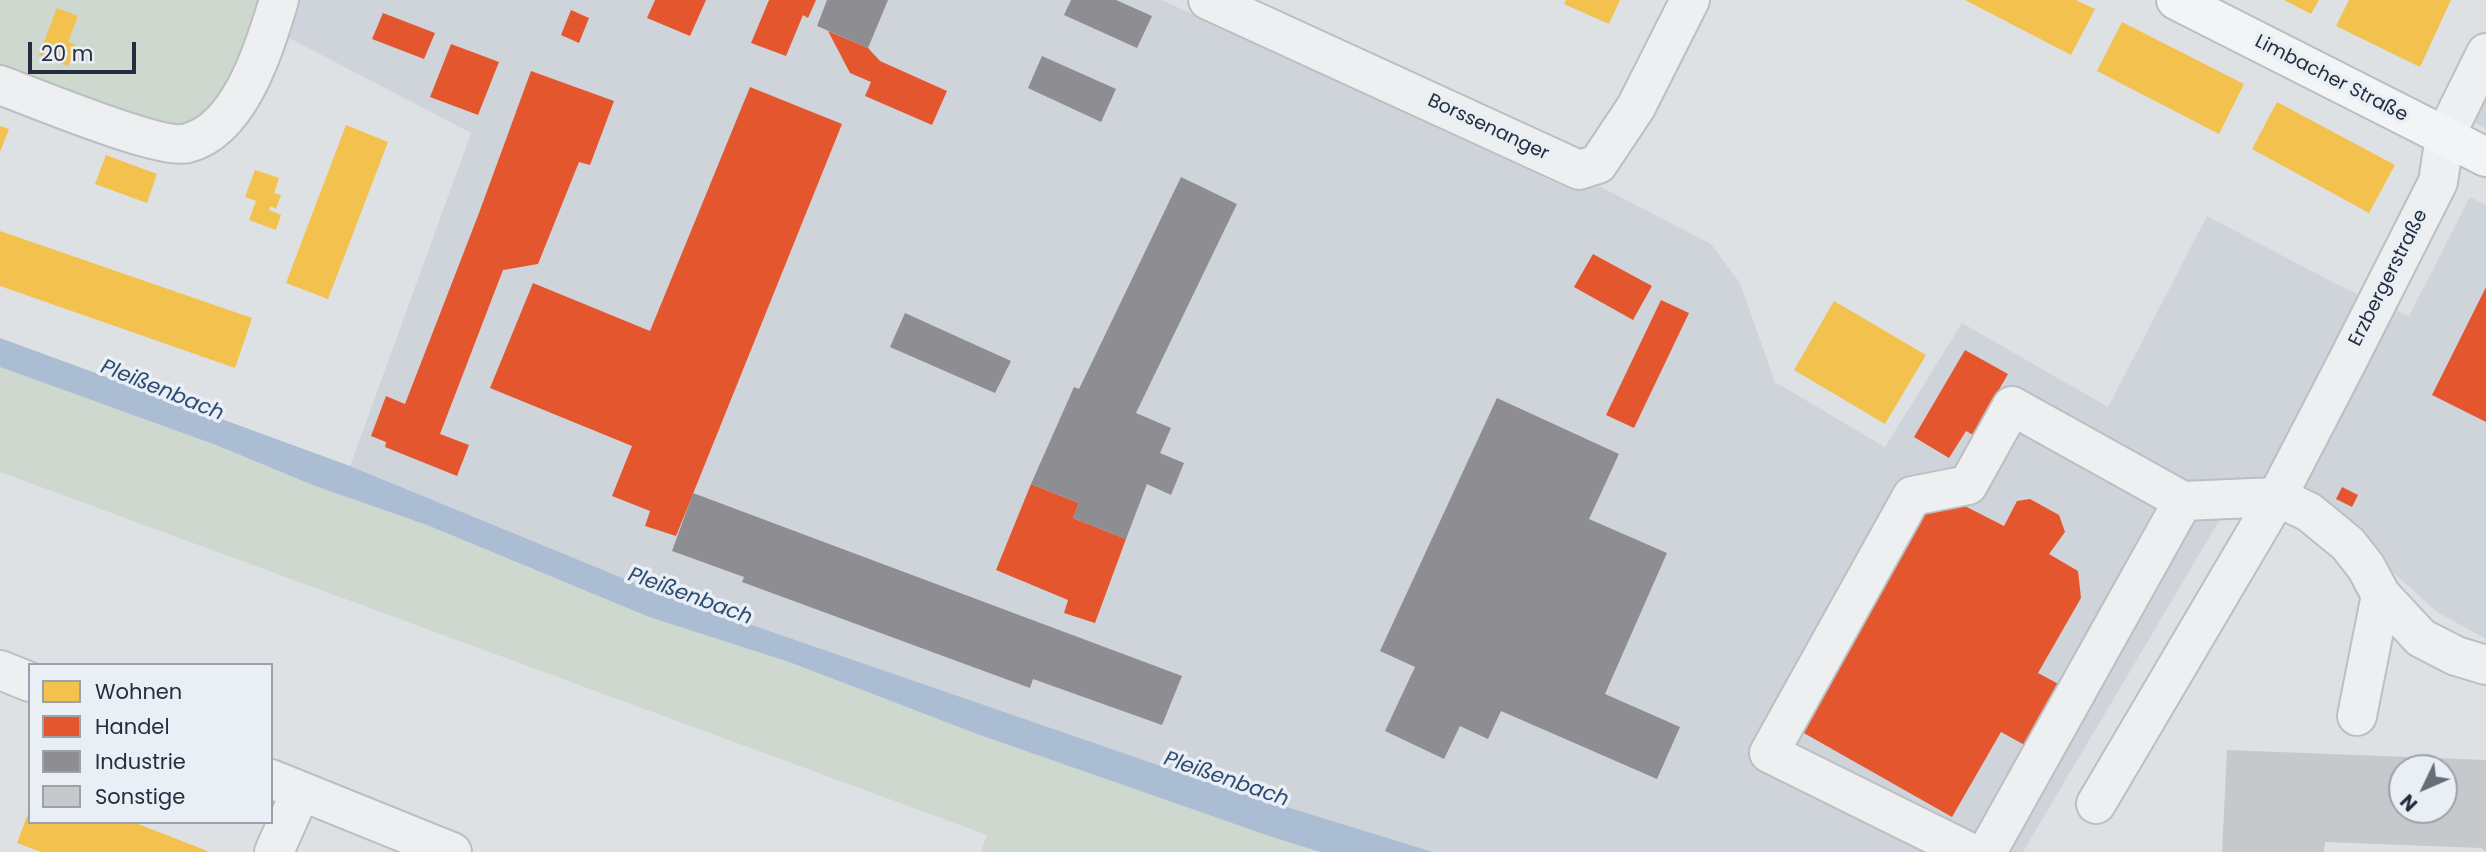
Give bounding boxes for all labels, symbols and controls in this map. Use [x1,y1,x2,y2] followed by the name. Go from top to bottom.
[32,28,140,72] scale bar
[2251,31,2411,127] street label: Limbacher Straße
[41,39,94,68] text: 20 m
[1424,90,1552,166] street label: Borssenanger
[2345,206,2433,350] street label: Erzbergerstraße
[97,355,227,427] water label: Pleißenbach
[624,563,756,631] water label: Pleißenbach
[28,663,273,824] legend
[95,677,182,706] text: Wohnen
[95,712,170,741] text: Handel
[95,747,186,776] text: Industrie
[1160,747,1292,813] water label: Pleißenbach
[2388,754,2458,824] north arrow
[95,782,185,811] text: Sonstige
[2394,788,2424,817] text: N

